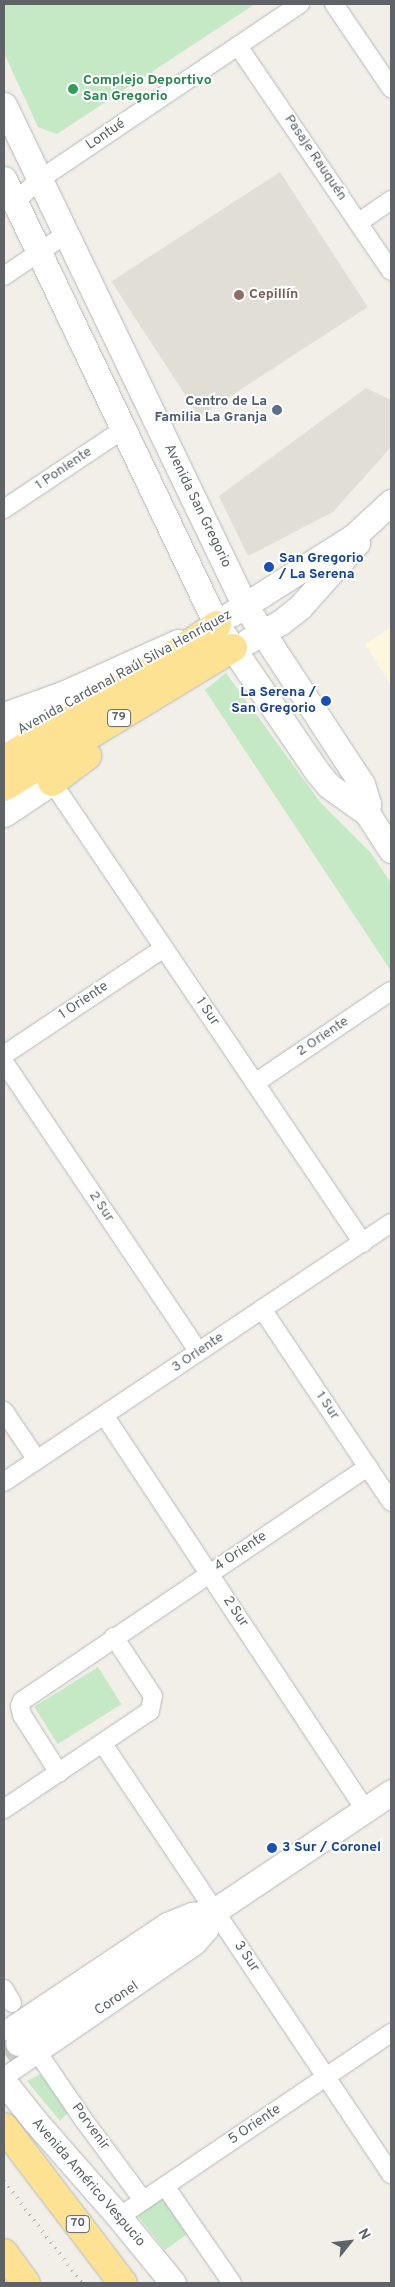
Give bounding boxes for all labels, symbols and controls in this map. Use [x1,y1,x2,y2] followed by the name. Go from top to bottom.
[83,73,212,105] place label: Complejo Deportivo San Gregorio
[67,83,79,95] marker: Complejo Deportivo San Gregorio
[280,112,350,204] street label: Pasaje Rauquén
[83,116,129,154] street label: Lontué
[249,287,298,303] place label: Cepillín
[233,289,245,301] marker: Cepillín
[154,394,267,427] place label: Centro de La Familia La Granja
[271,404,283,416] marker: Centro de La Familia La Granja
[160,441,234,571] street label: Avenida San Gregorio
[33,444,95,494] street label: 1 Poniente
[279,551,364,584] place label: San Gregorio / La Serena
[263,561,275,573] marker: San Gregorio / La Serena
[15,607,235,739] street label: Avenida Cardenal Raúl Silva Henríquez
[231,685,316,718] place label: La Serena / San Gregorio
[320,695,332,707] marker: La Serena / San Gregorio
[106,708,132,728] road number: 79
[56,978,112,1024] street label: 1 Oriente
[192,995,222,1029] street label: 1 Sur
[294,1014,352,1060] street label: 2 Oriente
[85,1188,117,1226] street label: 2 Sur
[169,1330,227,1376] street label: 3 Oriente
[312,1389,342,1423] street label: 1 Sur
[212,1528,270,1576] street label: 4 Oriente
[219,1593,251,1631] street label: 2 Sur
[282,1840,381,1856] place label: 3 Sur / Coronel
[266,1842,278,1854] marker: 3 Sur / Coronel
[230,1938,262,1976] street label: 3 Sur
[92,1978,142,2020] street label: Coronel
[67,2100,113,2154] street label: Porvenir
[226,2101,284,2149] street label: 5 Oriente
[27,2115,149,2251] street label: Avenida Américo Vespucio
[66,2214,90,2234] road number: 70
[325,2217,375,2267] north arrow
[354,2226,373,2243] text: N

